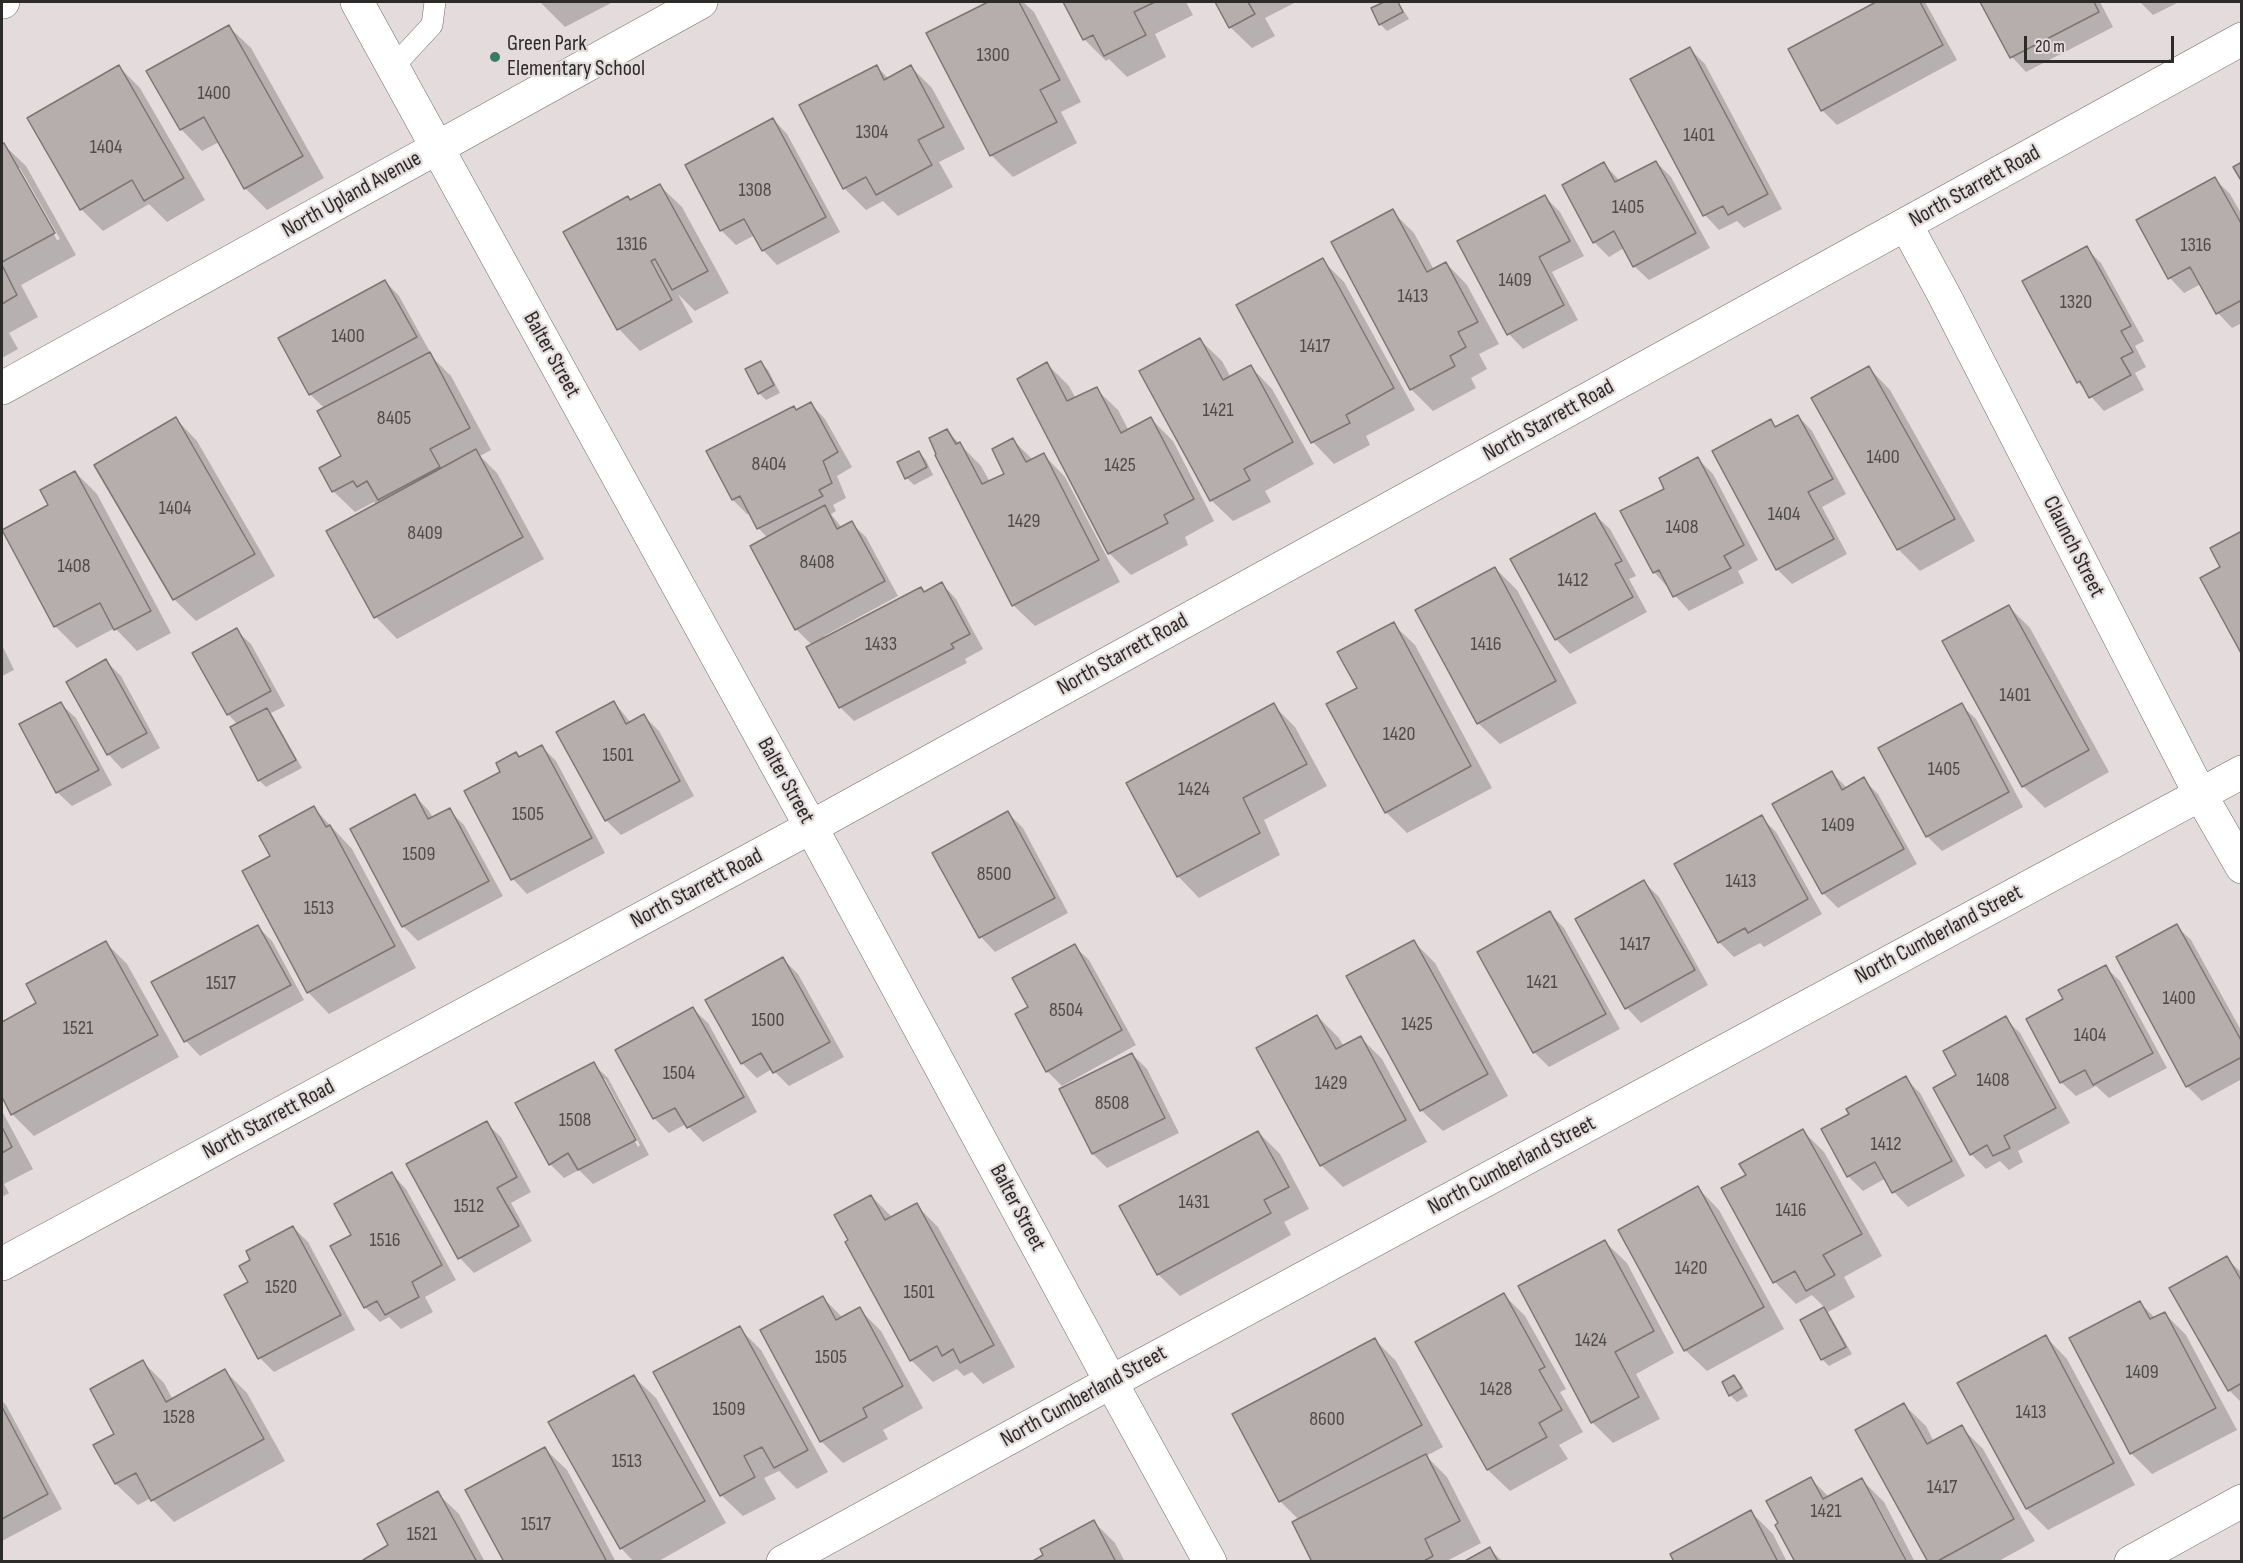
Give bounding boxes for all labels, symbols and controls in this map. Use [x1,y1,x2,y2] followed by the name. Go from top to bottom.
[2027,24,2177,62] scale bar
[507,31,645,82] place label: Green Park Elementary School
[2035,36,2065,57] text: 20 m
[976,44,1010,68] house number: 1300
[488,50,502,64] marker: Green Park Elementary School
[197,82,231,106] house number: 1400
[856,121,888,145] house number: 1304
[1683,124,1715,148] house number: 1401
[90,136,122,160] house number: 1404
[1905,140,2045,234] street label: North Starrett Road
[278,146,426,244] street label: North Upland Avenue
[738,179,772,203] house number: 1308
[1612,196,1644,220] house number: 1405
[616,233,648,257] house number: 1316
[2180,234,2212,258] house number: 1316
[1498,269,1532,293] house number: 1409
[1398,285,1428,309] house number: 1413
[2060,291,2092,315] house number: 1320
[517,307,585,403] street label: Balter Street
[331,325,365,349] house number: 1400
[1300,335,1330,359] house number: 1417
[1479,374,1619,468] street label: North Starrett Road
[1203,399,1233,423] house number: 1421
[377,407,411,431] house number: 8405
[1866,446,1900,470] house number: 1400
[752,453,786,477] house number: 8404
[1104,454,1136,478] house number: 1425
[2036,492,2110,602] street label: Claunch Street
[159,497,191,521] house number: 1404
[1768,503,1800,527] house number: 1404
[1008,510,1040,534] house number: 1429
[1665,516,1699,540] house number: 1408
[407,522,443,546] house number: 8409
[799,551,835,575] house number: 8408
[57,555,91,579] house number: 1408
[1558,569,1588,593] house number: 1412
[1053,608,1193,702] street label: North Starrett Road
[865,633,897,657] house number: 1433
[1470,633,1502,657] house number: 1416
[1999,684,2031,708] house number: 1401
[1383,723,1415,747] house number: 1420
[751,733,819,829] street label: Balter Street
[603,744,633,768] house number: 1501
[1928,758,1960,782] house number: 1405
[1178,778,1210,802] house number: 1424
[512,803,544,827] house number: 1505
[1821,814,1855,838] house number: 1409
[403,843,435,867] house number: 1509
[627,843,767,935] street label: North Starrett Road
[977,863,1011,887] house number: 8500
[1726,870,1756,894] house number: 1413
[1851,880,2027,990] street label: North Cumberland Street
[304,897,334,921] house number: 1513
[1620,933,1650,957] house number: 1417
[1527,971,1557,995] house number: 1421
[206,972,236,996] house number: 1517
[2162,987,2196,1011] house number: 1400
[1049,999,1083,1023] house number: 8504
[752,1009,784,1033] house number: 1500
[1401,1013,1433,1037] house number: 1425
[63,1017,93,1041] house number: 1521
[2074,1024,2106,1048] house number: 1404
[663,1062,695,1086] house number: 1504
[1976,1069,2010,1093] house number: 1408
[1315,1072,1347,1096] house number: 1429
[199,1074,339,1166] street label: North Starrett Road
[1095,1092,1129,1116] house number: 8508
[559,1109,591,1133] house number: 1508
[1424,1111,1600,1221] street label: North Cumberland Street
[1871,1133,1901,1157] house number: 1412
[983,1160,1051,1256] street label: Balter Street
[1179,1191,1209,1215] house number: 1431
[454,1195,484,1219] house number: 1512
[1775,1199,1807,1223] house number: 1416
[370,1229,400,1253] house number: 1516
[1675,1257,1707,1281] house number: 1420
[265,1276,297,1300] house number: 1520
[904,1281,934,1305] house number: 1501
[1575,1329,1607,1353] house number: 1424
[996,1340,1172,1454] street label: North Cumberland Street
[815,1346,847,1370] house number: 1505
[2125,1361,2159,1385] house number: 1409
[1480,1378,1512,1402] house number: 1428
[713,1398,745,1422] house number: 1509
[2016,1401,2046,1425] house number: 1413
[163,1406,195,1430] house number: 1528
[1309,1408,1345,1432] house number: 8600
[612,1450,642,1474] house number: 1513
[1927,1476,1957,1500] house number: 1417
[1811,1500,1841,1524] house number: 1421
[521,1513,551,1537] house number: 1517
[407,1523,437,1547] house number: 1521

